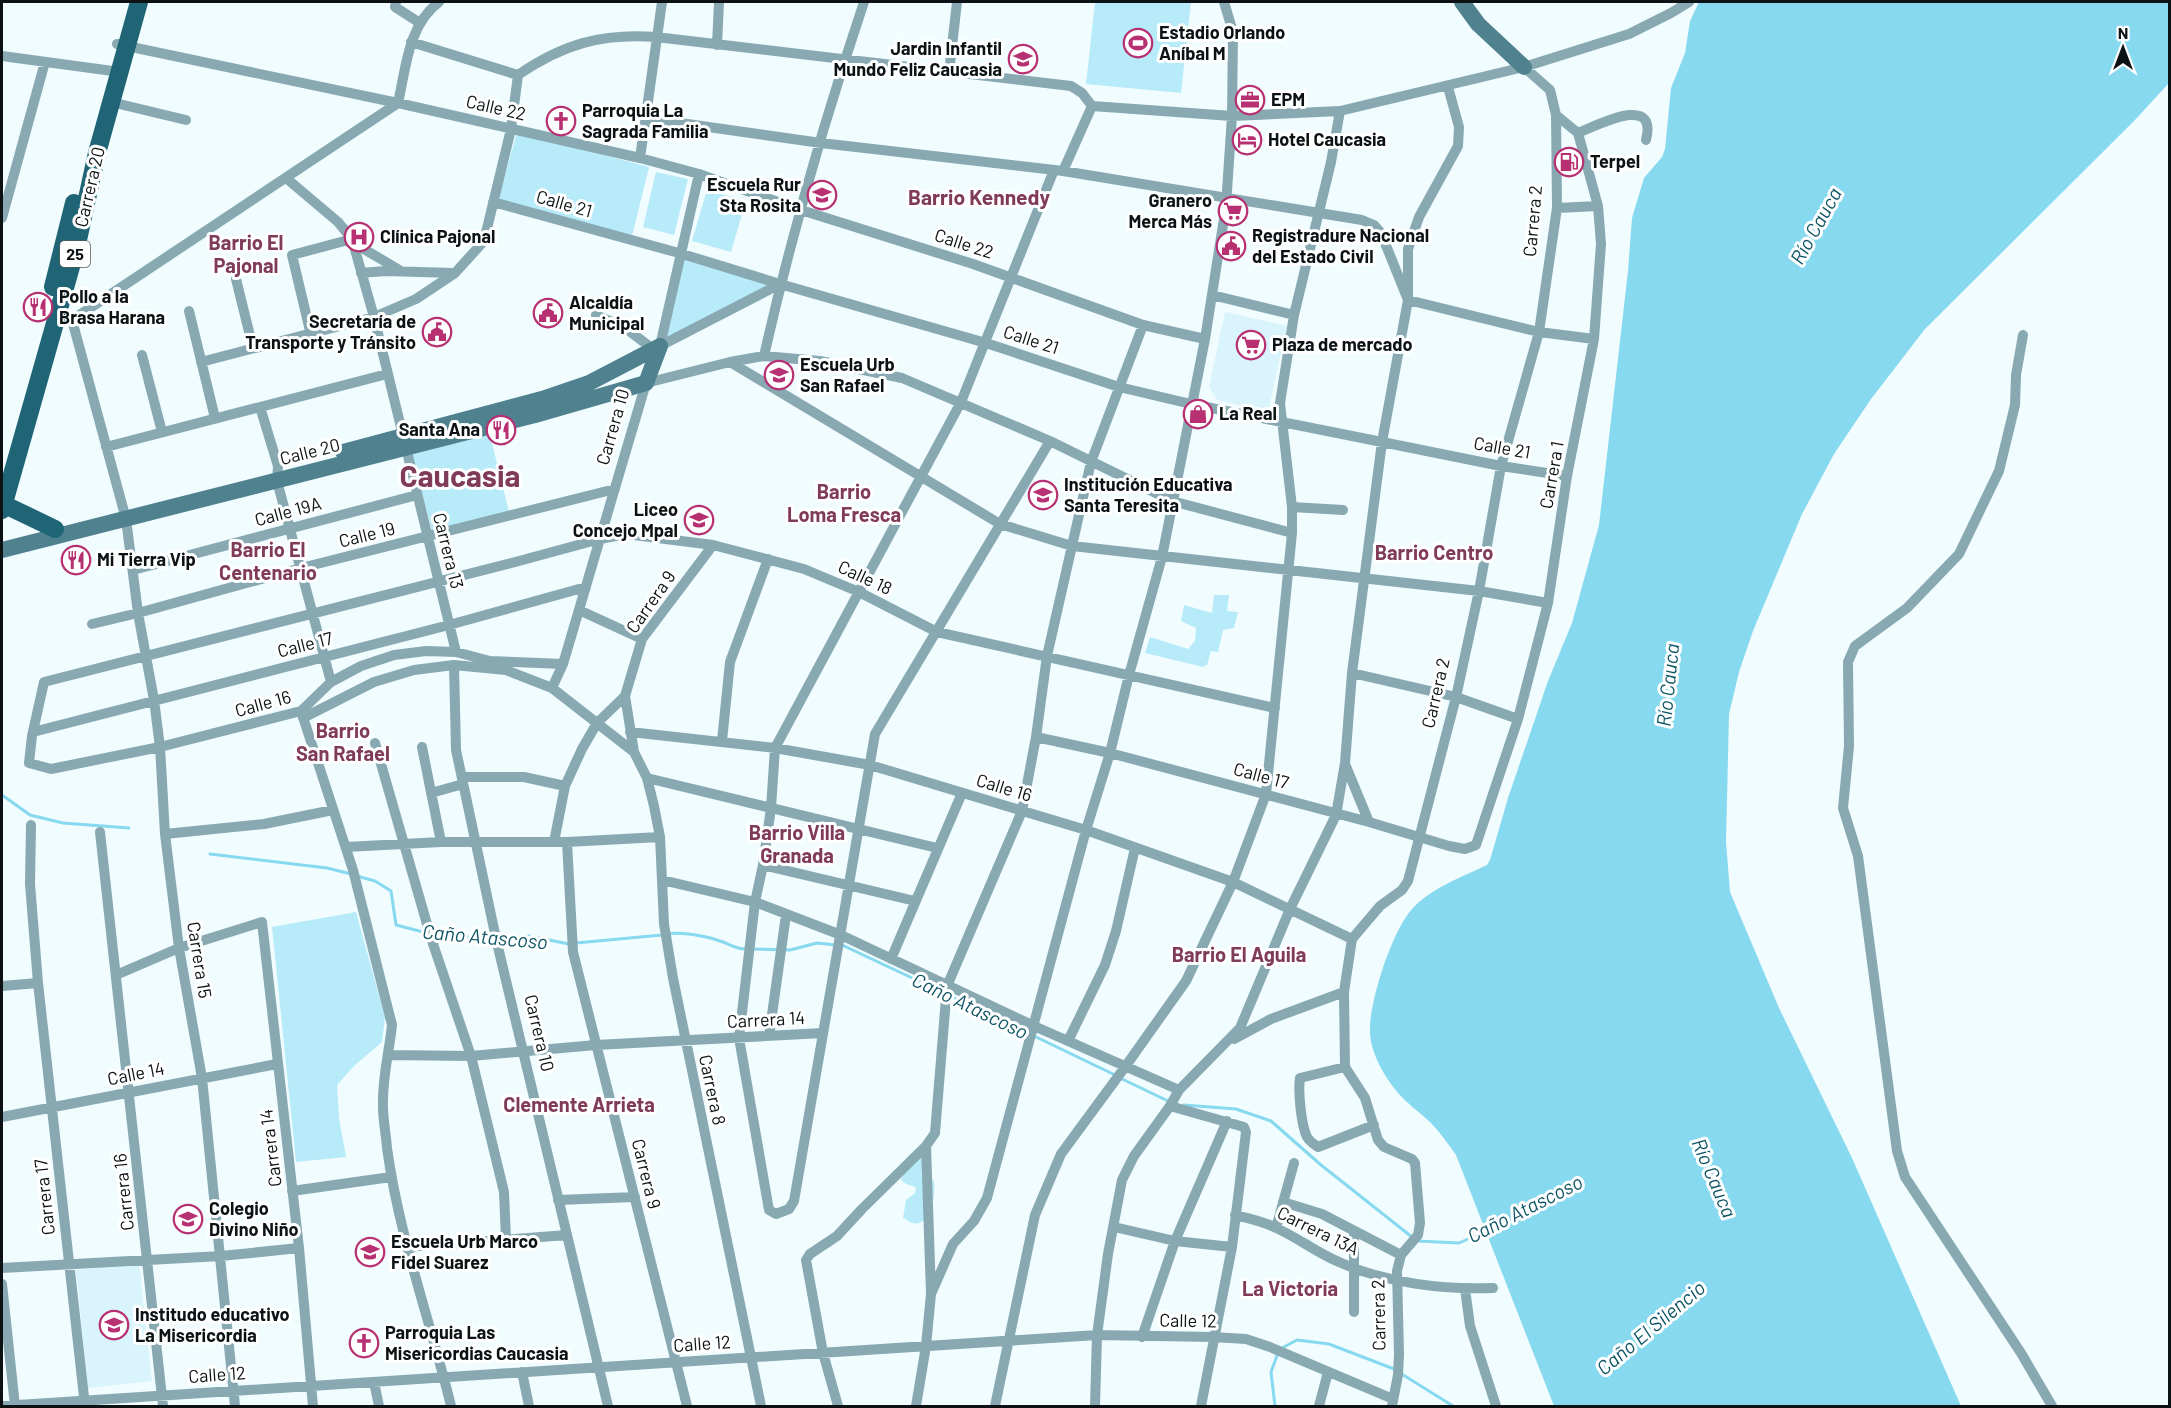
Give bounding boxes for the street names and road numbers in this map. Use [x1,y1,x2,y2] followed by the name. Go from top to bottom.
[464,89,528,125] street label: Calle 22
[69,144,109,229] street label: Carrera 20
[1518,184,1546,258] street label: Carrera 2
[534,185,595,221] street label: Calle 21
[932,223,997,263] street label: Calle 22
[60,241,90,267] road number: 25
[1001,320,1062,358] street label: Calle 21
[591,386,633,467] street label: Carrera 10
[1472,431,1532,463] street label: Calle 21
[277,433,342,469] street label: Calle 20
[1534,439,1568,510] street label: Carrera 1
[252,492,324,530] street label: Calle 19A
[429,510,469,591] street label: Carrera 13
[336,516,397,552] street label: Calle 19
[835,555,896,599] street label: Calle 18
[621,566,680,637] street label: Carrera 9
[275,626,335,662] street label: Calle 17
[1416,655,1454,730] street label: Carrera 2
[232,685,293,721] street label: Calle 16
[1231,757,1292,793] street label: Calle 17
[974,768,1035,806] street label: Calle 16
[183,920,217,1000] street label: Carrera 15
[520,992,560,1073] street label: Carrera 10
[726,1006,806,1032] street label: Carrera 14
[695,1053,731,1127] street label: Carrera 8
[105,1057,166,1089] street label: Calle 14
[254,1108,286,1188] street label: Carrera 14
[628,1136,666,1211] street label: Carrera 9
[108,1152,138,1232] street label: Carrera 16
[29,1157,59,1236] street label: Carrera 17
[1274,1201,1363,1259] street label: Carrera 13A
[1366,1279,1390,1351] street label: Carrera 2
[1159,1309,1217,1331] street label: Calle 12
[673,1330,731,1356] street label: Calle 12
[188,1361,246,1387] street label: Calle 12

